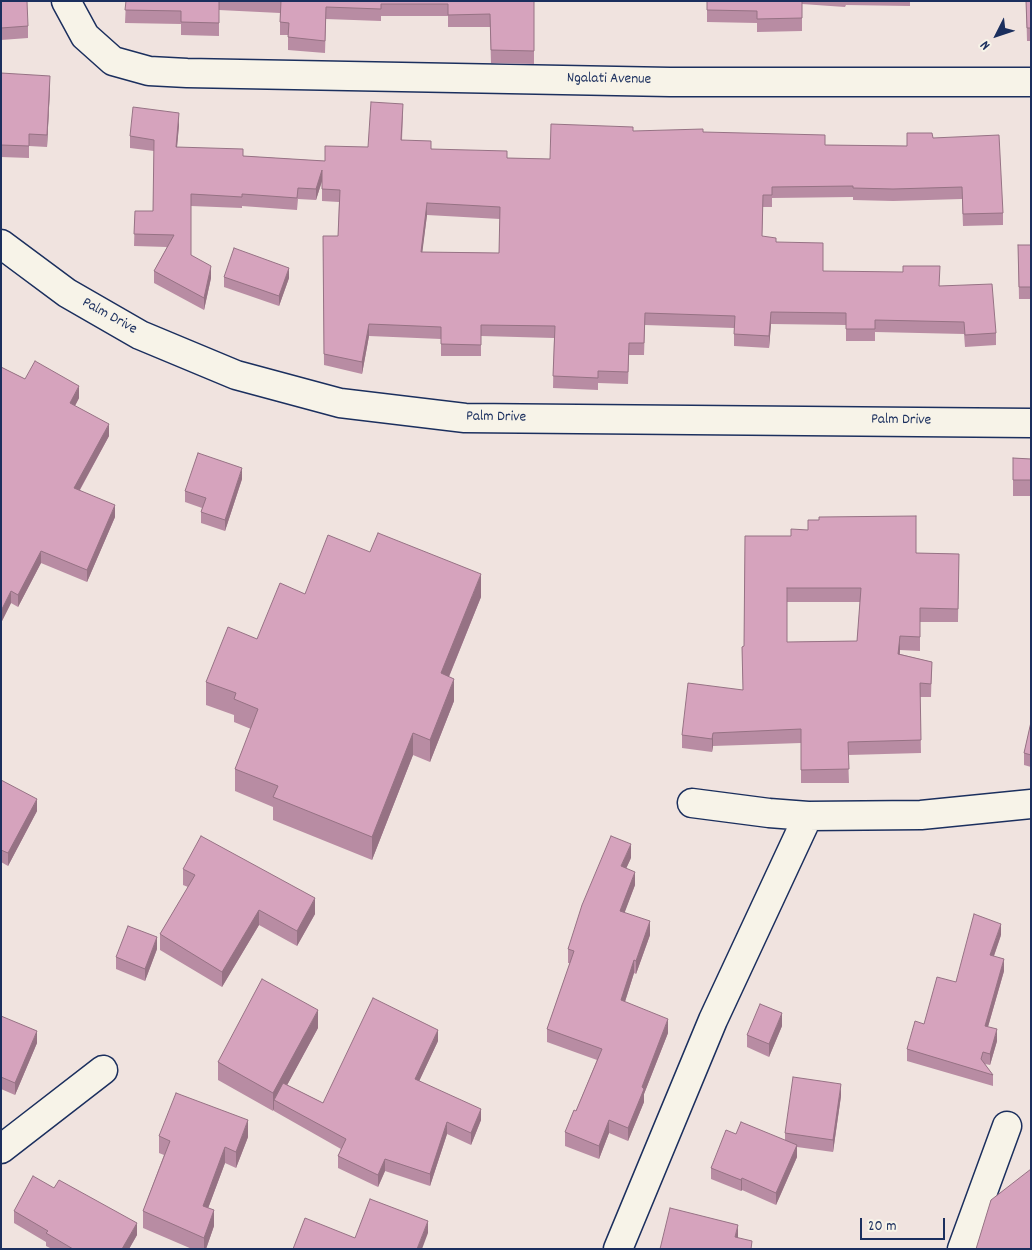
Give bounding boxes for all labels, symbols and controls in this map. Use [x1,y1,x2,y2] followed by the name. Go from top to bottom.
[972,10,1022,60] north arrow
[976,36,996,54] text: N
[567,70,651,90] street label: Ngalati Avenue
[78,295,140,339] street label: Palm Drive
[466,408,526,428] street label: Palm Drive
[871,411,931,431] street label: Palm Drive
[862,1208,947,1240] scale bar
[868,1216,896,1238] text: 20 m

